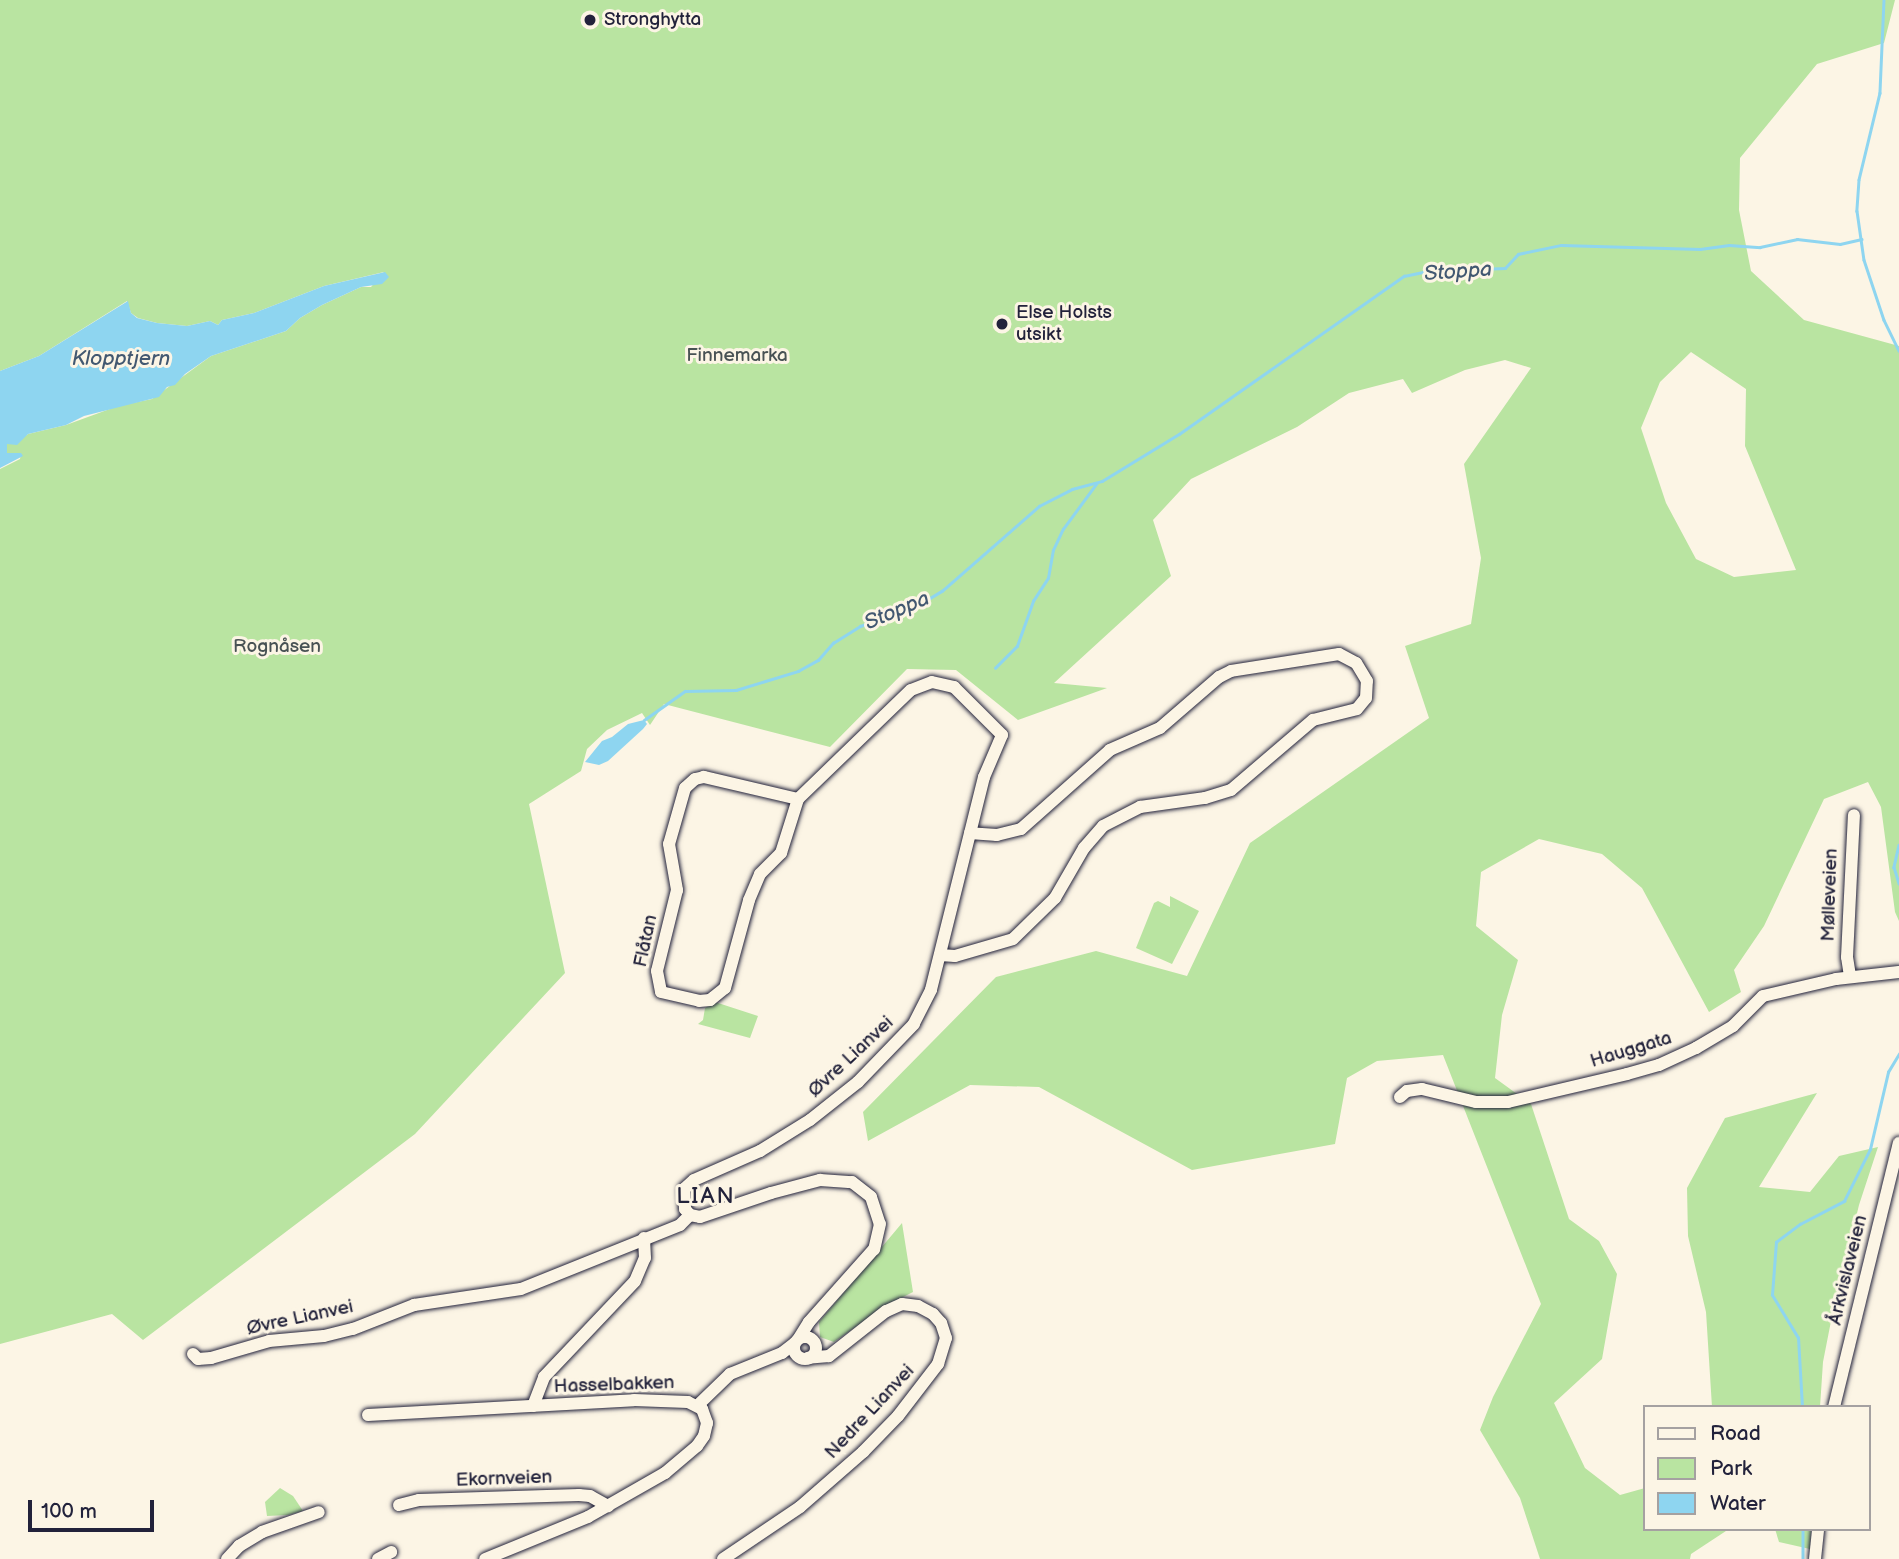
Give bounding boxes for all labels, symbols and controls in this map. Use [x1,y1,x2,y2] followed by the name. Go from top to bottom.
[604,9,701,31] place label: Stronghytta
[582,12,598,28] marker: Stronghytta
[1423,257,1493,287] water label: Stoppa
[1016,302,1112,346] place label: Else Holsts utsikt
[994,316,1010,332] marker: Else Holsts utsikt
[686,345,788,367] park label: Finnemarka
[72,346,170,372] water label: Klopptjern
[861,586,933,636] water label: Stoppa
[233,636,321,658] park label: Rognåsen
[1817,848,1843,942] street label: Mølleveien
[629,913,663,969] street label: Flåtan
[804,1012,898,1102] street label: Øvre Lianvei
[1588,1027,1674,1073] street label: Hauggata
[677,1182,735,1210] district label: LIAN
[1823,1213,1873,1327] street label: Årkvislaveien
[245,1296,355,1340] street label: Øvre Lianvei
[820,1360,920,1464] street label: Nedre Lianvei
[553,1372,675,1398] street label: Hasselbakken
[1644,1405,1871,1531] legend
[1710,1421,1761,1446] text: Road
[1710,1456,1752,1481] text: Park
[455,1466,553,1492] street label: Ekornveien
[32,1486,158,1530] scale bar
[1710,1491,1766,1516] text: Water
[41,1499,97,1524] text: 100 m

